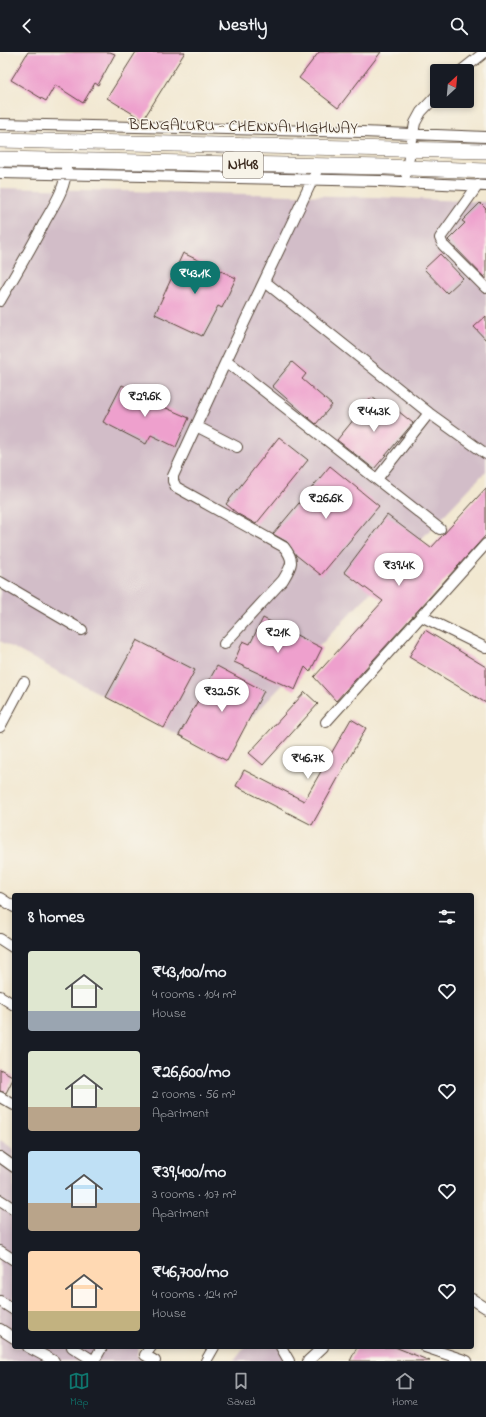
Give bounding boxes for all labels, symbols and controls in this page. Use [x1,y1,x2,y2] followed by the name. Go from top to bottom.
[219,13,267,39] text: Nestly
[16,15,38,37] icon: back
[448,15,470,37] icon: search
[430,64,474,108] north arrow
[430,64,474,108] map controls
[127,113,358,141] street label: BENGALURU - CHENNAI HIGHWAY
[223,152,263,178] road number: NH48
[162,261,228,295] pin: ₹43.1K
[179,264,211,283] text: ₹43.1K
[112,384,178,418] pin: ₹29.6K
[129,387,161,406] text: ₹29.6K
[341,399,407,433] pin: ₹44.3K
[358,402,390,421] text: ₹44.3K
[293,486,359,520] pin: ₹26.6K
[309,489,343,508] text: ₹26.6K
[366,553,432,587] pin: ₹39.4K
[383,556,415,575] text: ₹39.4K
[254,620,302,654] pin: ₹21K
[266,623,290,642] text: ₹21K
[189,679,255,713] pin: ₹32.5K
[204,682,240,701] text: ₹32.5K
[275,746,341,780] pin: ₹46.7K
[291,749,325,768] text: ₹46.7K
[28,905,85,930] text: 8 homes
[436,906,458,928] icon: filters
[152,960,227,985] text: ₹43,100/mo
[60,967,108,1015] icon: home
[436,980,458,1002] icon: heart
[152,985,236,1004] text: 4 rooms · 104 m²
[152,1004,186,1023] text: House
[152,1060,231,1085] text: ₹26,600/mo
[60,1067,108,1115] icon: home
[436,1080,458,1102] icon: heart
[152,1085,236,1104] text: 2 rooms · 56 m²
[152,1104,209,1123] text: Apartment
[152,1160,226,1185] text: ₹39,400/mo
[60,1167,108,1215] icon: home
[436,1180,458,1202] icon: heart
[152,1185,236,1204] text: 3 rooms · 107 m²
[152,1204,209,1223] text: Apartment
[152,1260,229,1285] text: ₹46,700/mo
[60,1267,108,1315] icon: home
[436,1280,458,1302] icon: heart
[152,1285,237,1304] text: 4 rooms · 124 m²
[152,1304,186,1323] text: House
[68,1370,90,1410] tab: Map
[227,1370,256,1410] tab: Saved
[392,1370,418,1410] tab: Home

